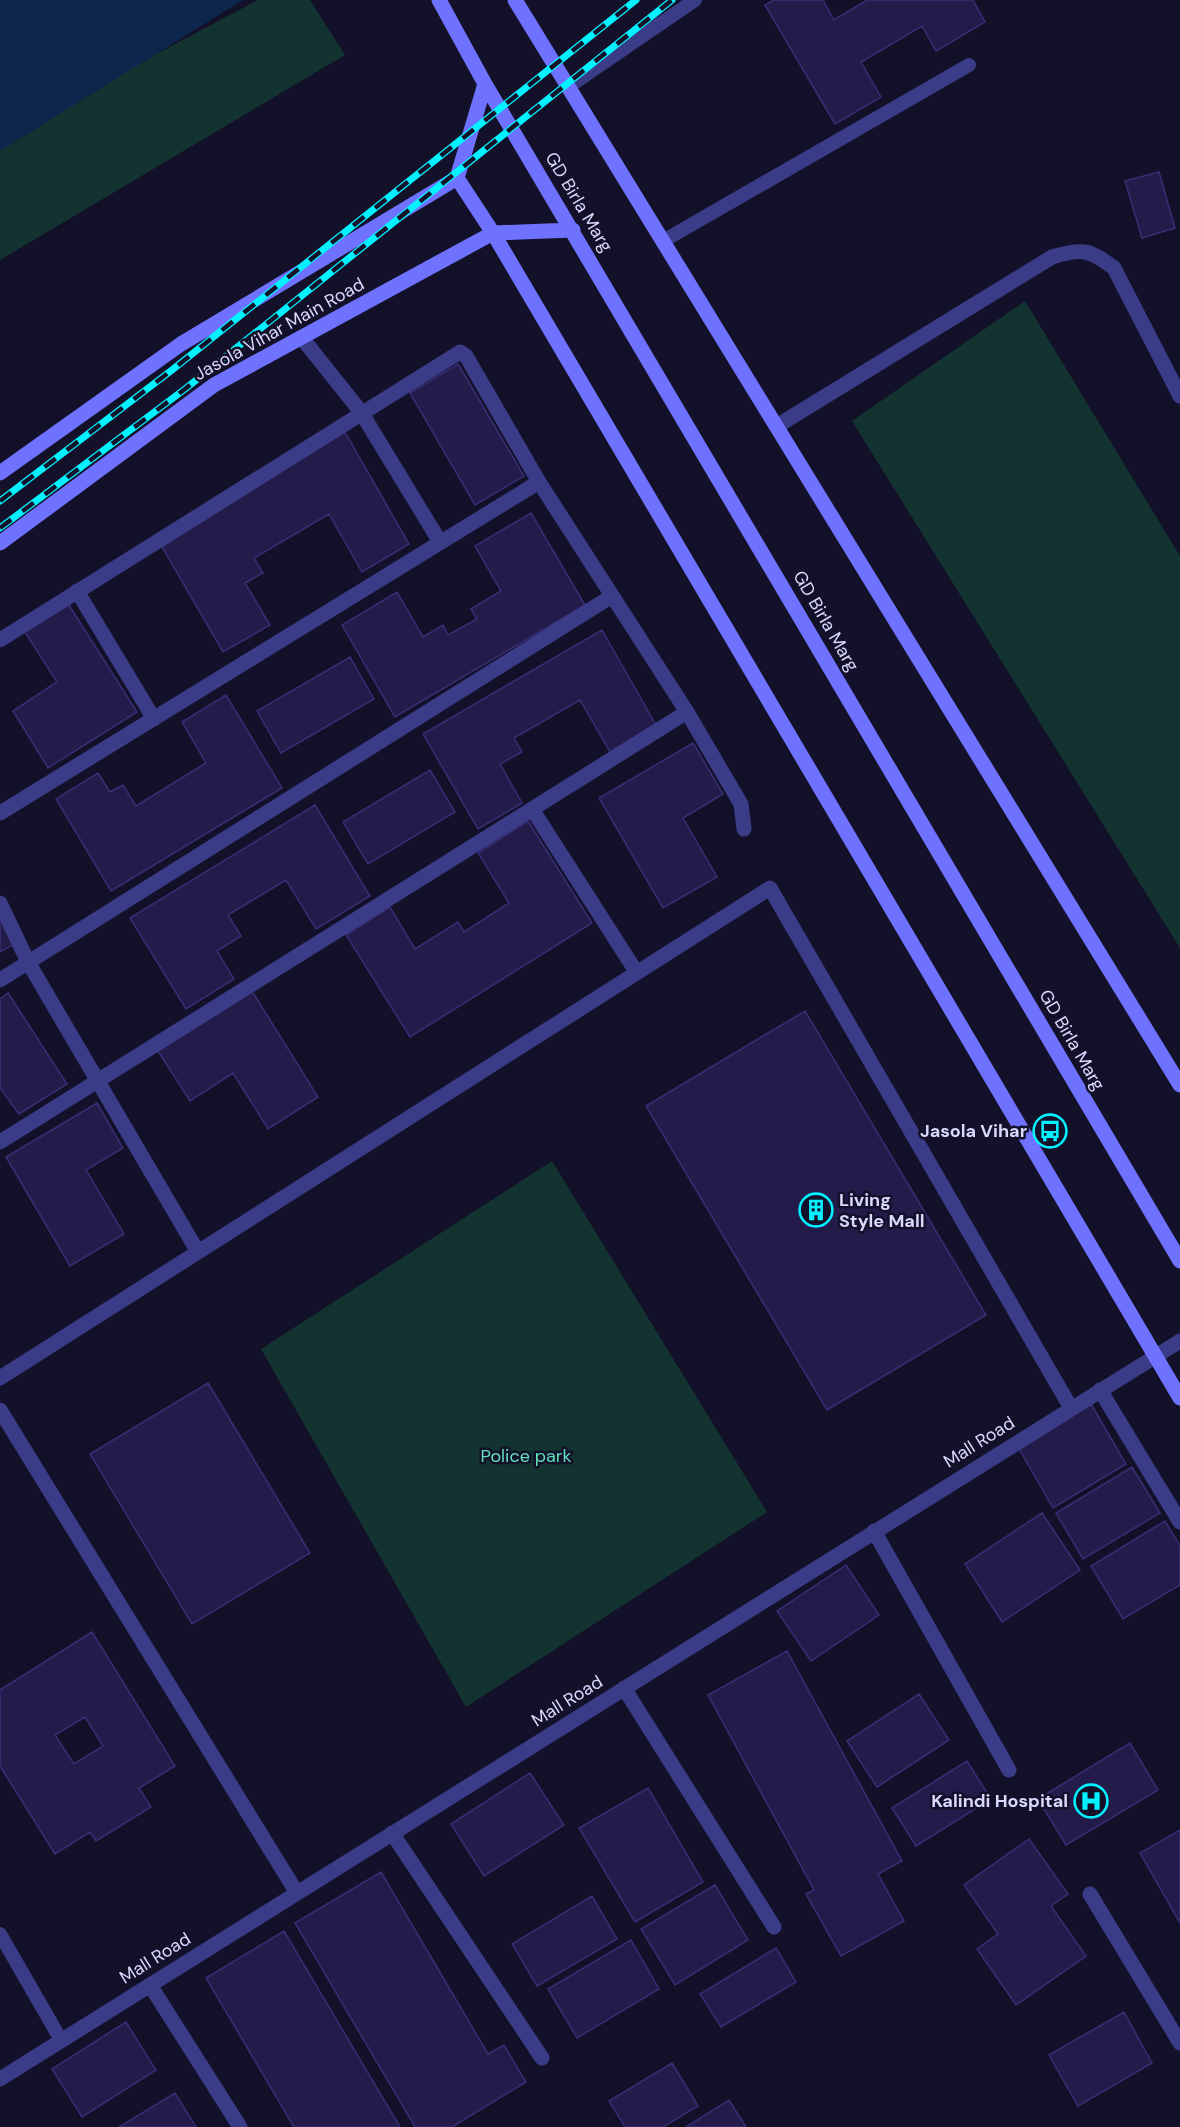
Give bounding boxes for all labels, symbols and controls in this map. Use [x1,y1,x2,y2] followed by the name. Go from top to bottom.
[540,148,618,256] street label: GD Birla Marg
[190,272,368,386] street label: Jasola Vihar Main Road
[787,566,865,676] street label: GD Birla Marg
[1033,985,1111,1095] street label: GD Birla Marg
[1032,1113,1068,1149] bus stop icon: Jasola Vihar
[920,1119,1027,1143] place label: Jasola Vihar
[839,1188,925,1233] place label: Living Style Mall
[798,1192,834,1228] building icon: Living Style Mall
[939,1411,1019,1473] street label: Mall Road
[480,1444,572,1468] park label: Police park
[527,1670,607,1732] street label: Mall Road
[1073,1783,1109,1819] hospital icon: Kalindi Hospital
[931,1789,1068,1813] place label: Kalindi Hospital
[115,1927,195,1989] street label: Mall Road

